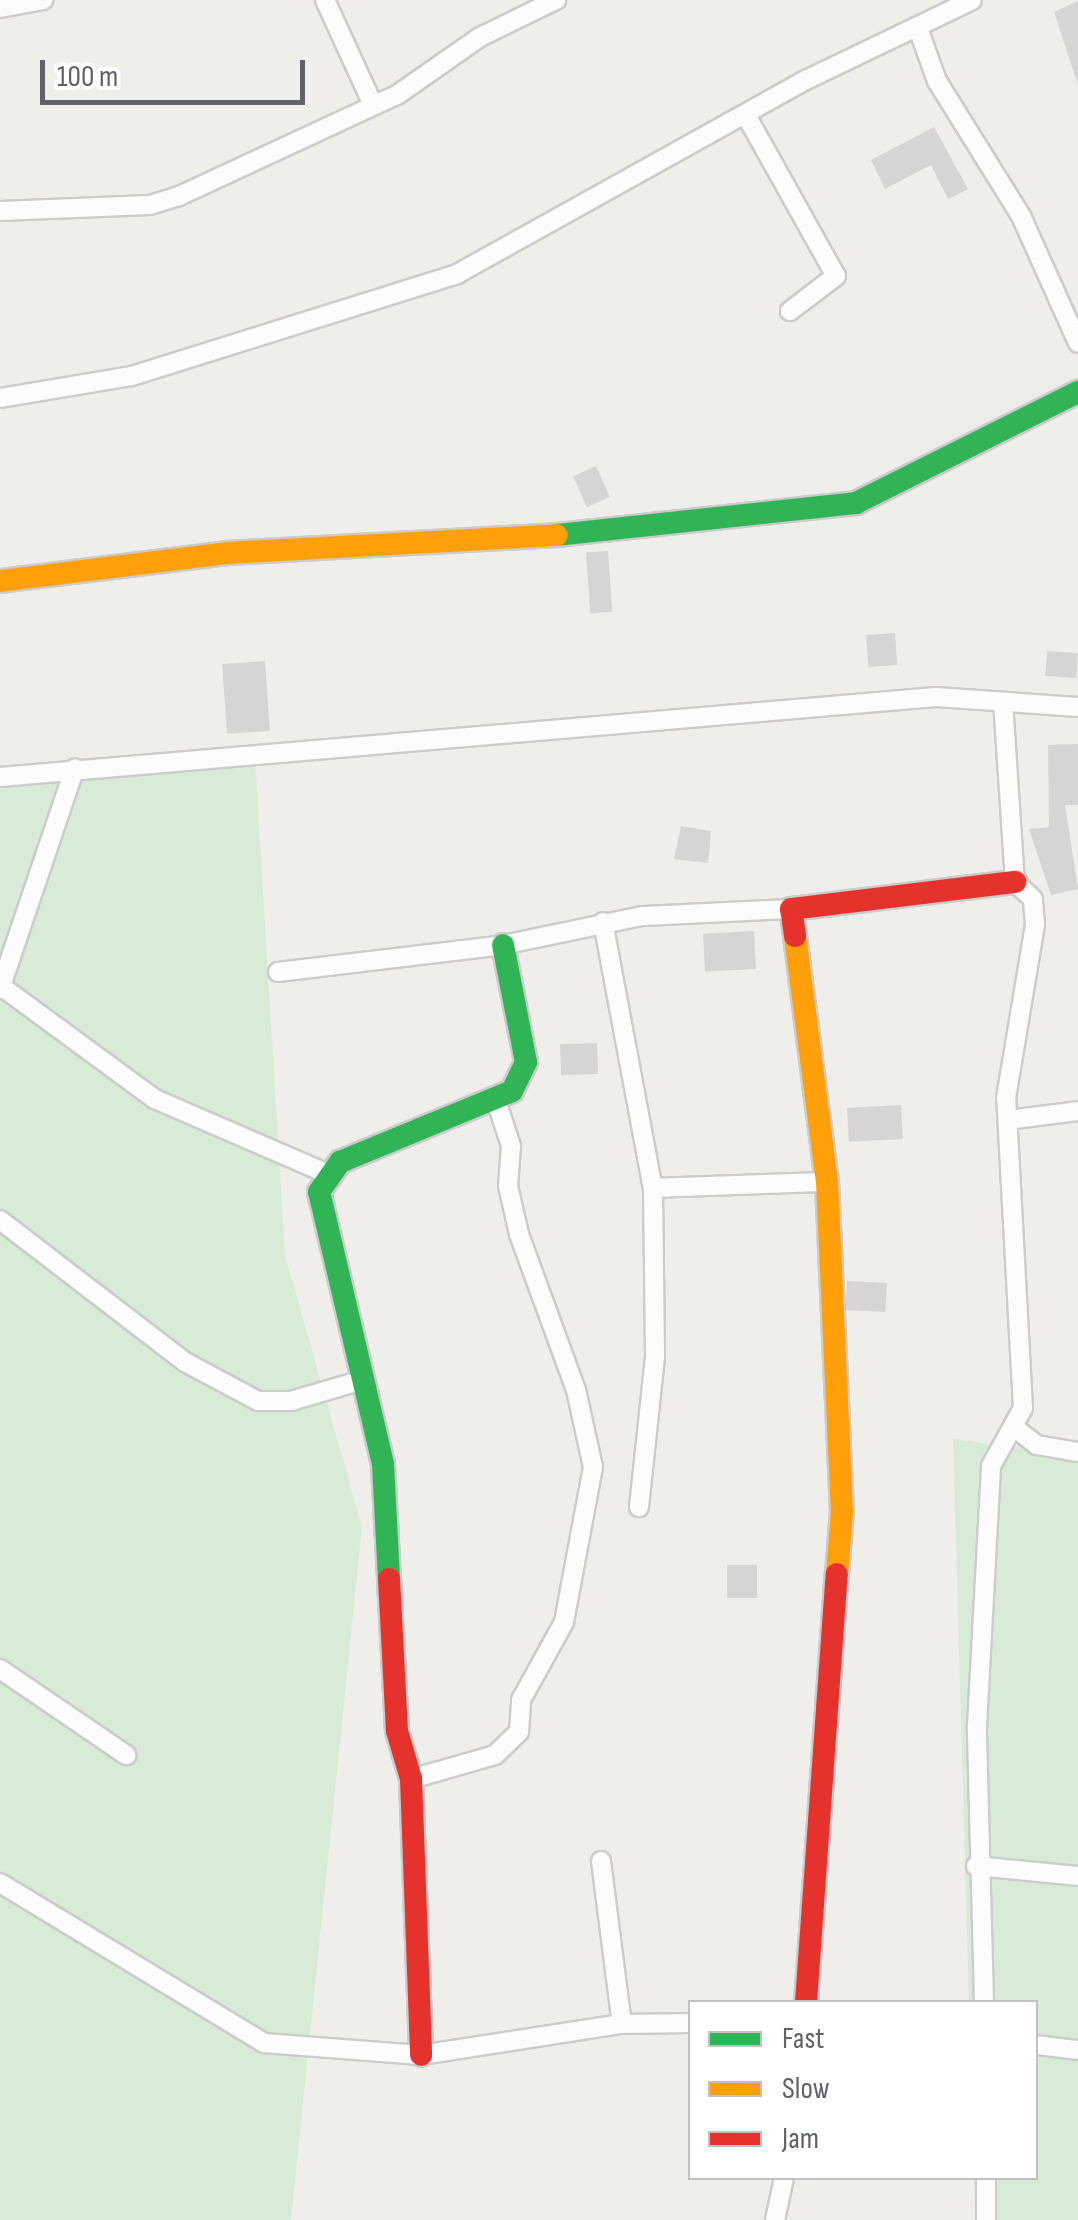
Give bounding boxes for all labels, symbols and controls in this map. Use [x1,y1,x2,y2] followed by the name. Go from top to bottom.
[45,40,310,102] scale bar
[57,59,118,95] text: 100 m
[688,2000,1038,2180] legend
[782,2021,824,2057] text: Fast
[782,2071,830,2107] text: Slow
[782,2121,819,2157] text: Jam

